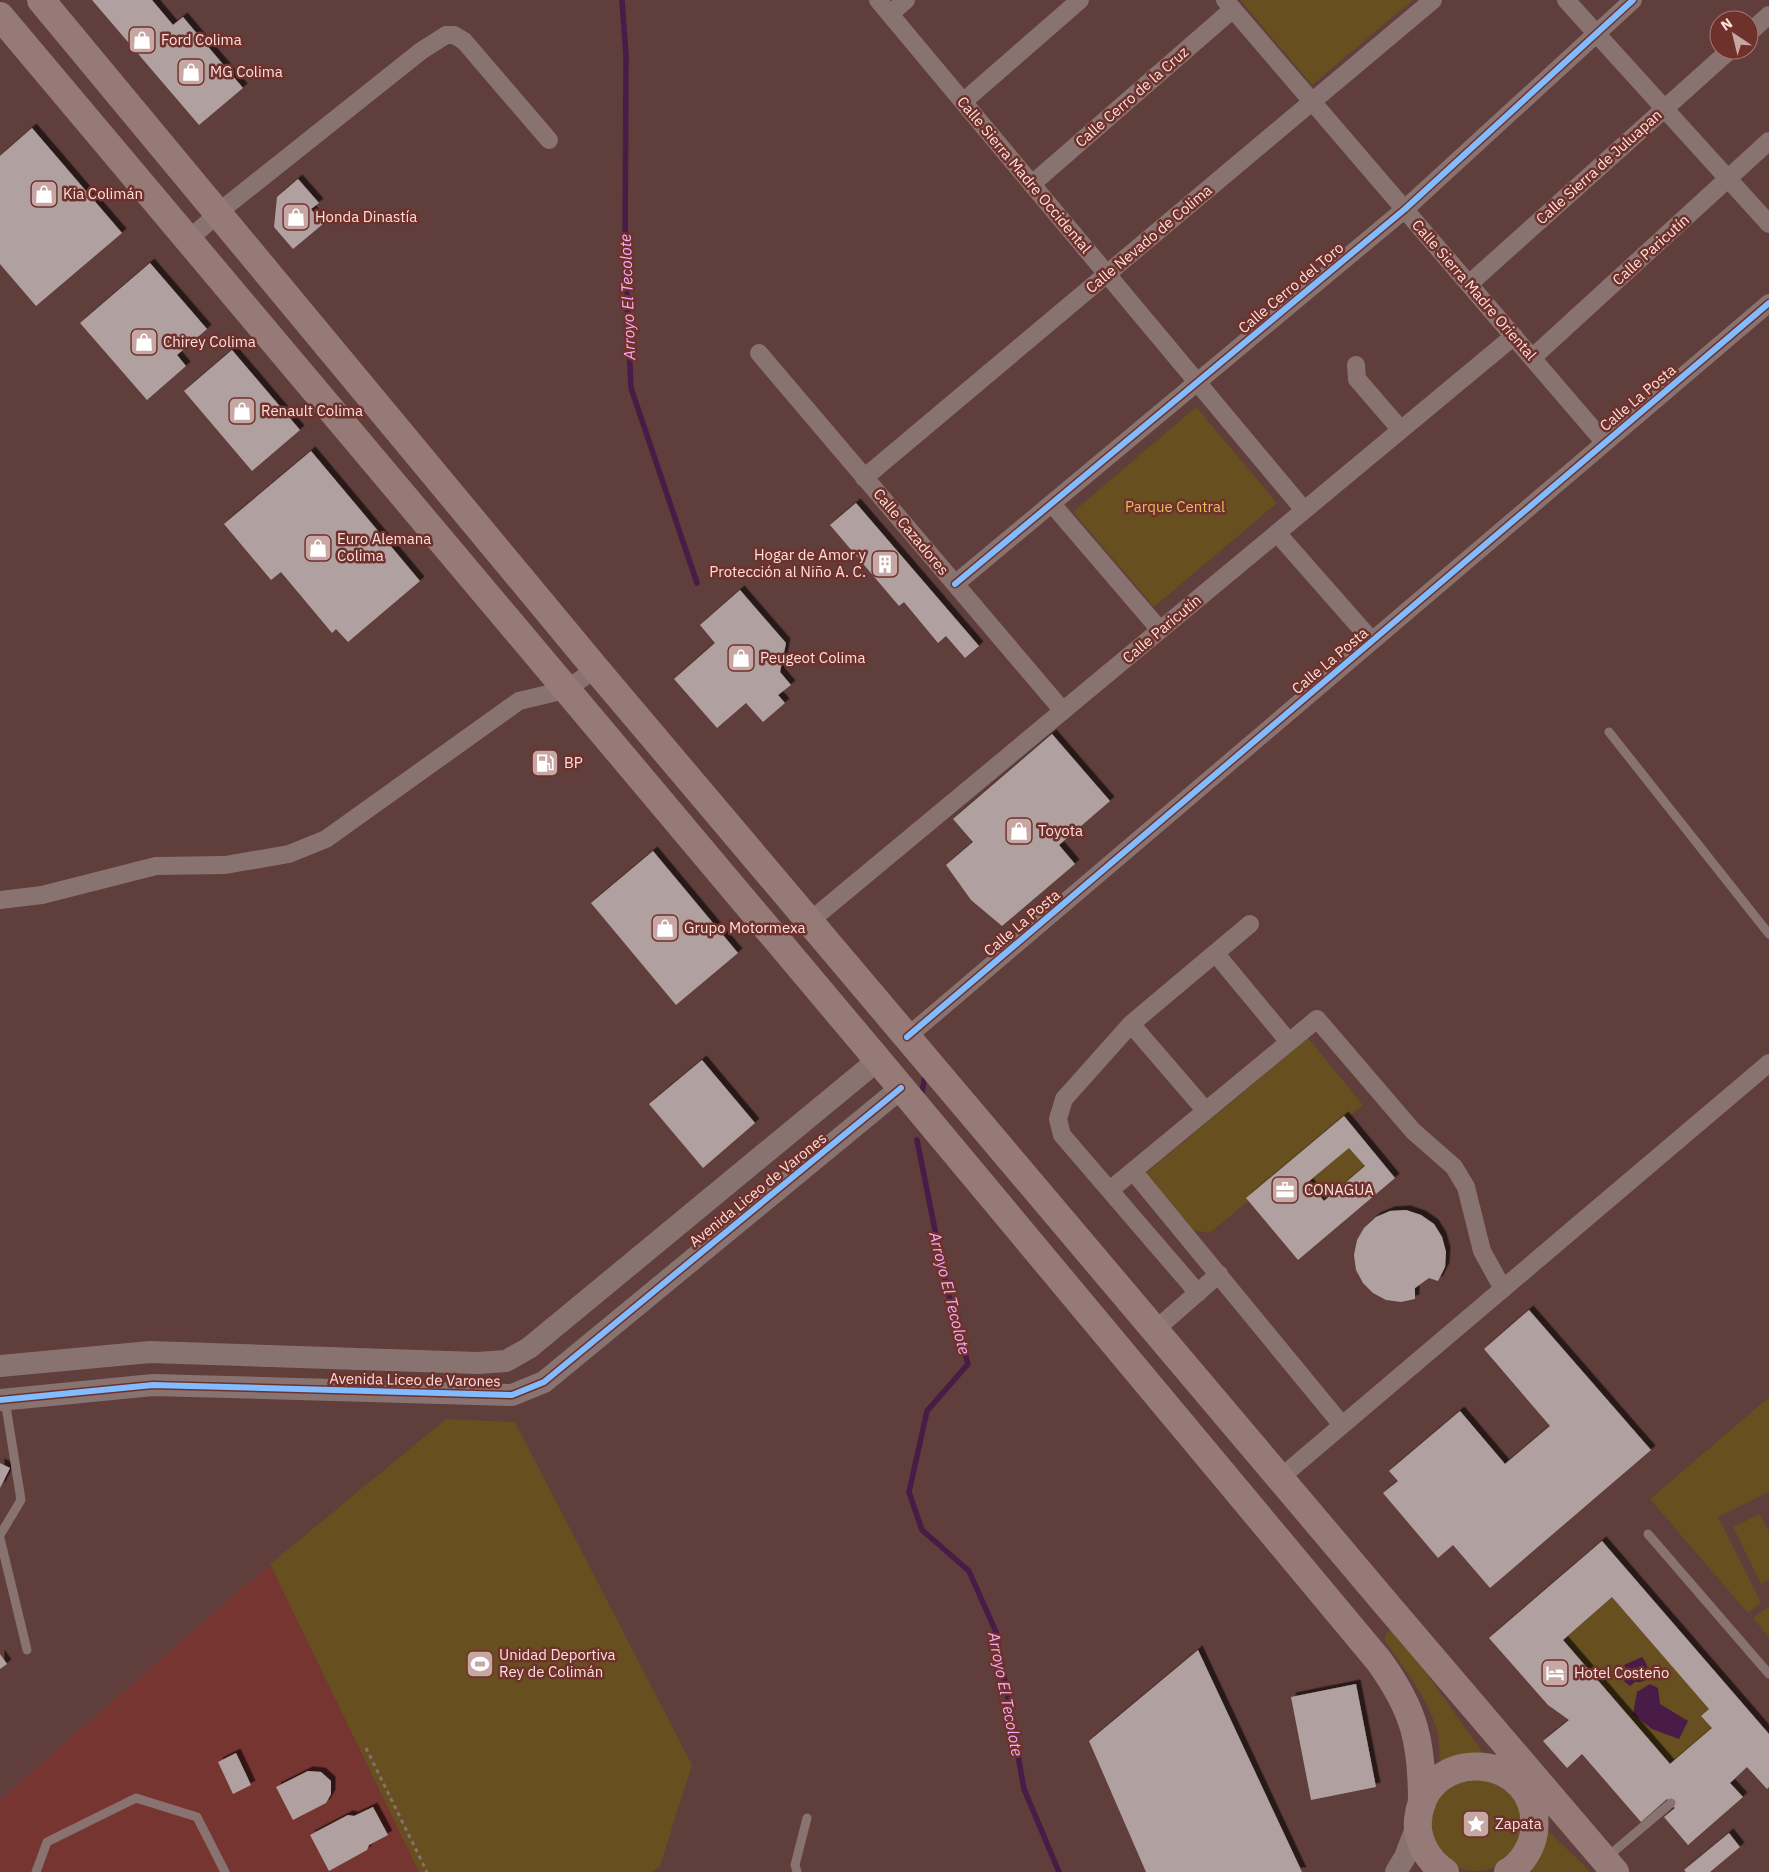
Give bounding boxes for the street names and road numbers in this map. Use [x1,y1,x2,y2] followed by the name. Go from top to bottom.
[1071,42,1192,151] street label: Calle Cerro de la Cruz
[953,92,1096,257] street label: Calle Sierra Madre Occidental
[1532,105,1666,228] street label: Calle Sierra de Juluapan
[1082,180,1216,297] street label: Calle Nevado de Colima
[1608,210,1693,289] street label: Calle Paricutín
[1408,215,1541,364] street label: Calle Sierra Madre Oriental
[1234,238,1347,337] street label: Calle Cerro del Toro
[1596,360,1680,435] street label: Calle La Posta
[870,484,953,579] street label: Calle Cazadores
[1118,590,1205,667] street label: Calle Paricutín
[1288,623,1372,698] street label: Calle La Posta
[980,885,1064,960] street label: Calle La Posta
[685,1128,830,1251] street label: Avenida Liceo de Varones
[329,1369,501,1390] street label: Avenida Liceo de Varones

